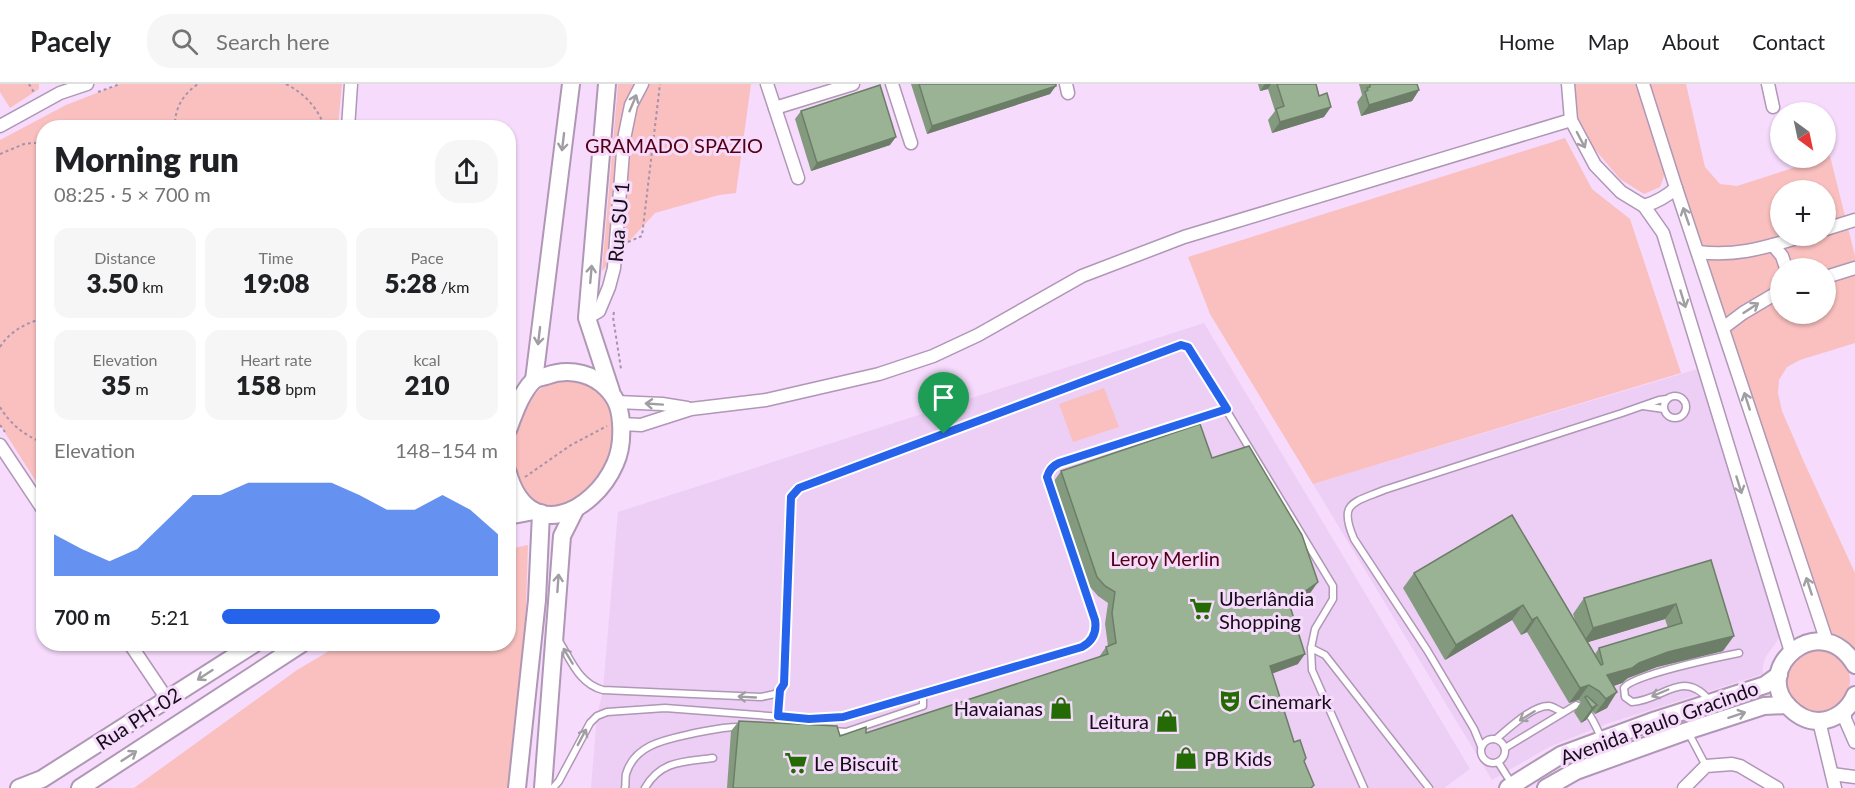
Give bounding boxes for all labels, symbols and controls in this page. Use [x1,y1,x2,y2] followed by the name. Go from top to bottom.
[147,14,567,68] search box
[30,24,111,58] text: Pacely
[168,25,201,58] icon: search
[216,28,330,55] text: Search here
[1499,29,1555,54] text: Home
[1588,29,1629,54] text: Map
[1662,29,1719,54] text: About
[1752,29,1825,54] text: Contact
[628,94,639,112] one-way arrow
[1770,102,1836,168] north arrow
[1770,102,1836,324] map controls
[1576,130,1587,148] one-way arrow
[558,132,569,151] one-way arrow
[585,133,763,157] park label: GRAMADO SPAZIO
[54,139,239,179] text: Morning run
[435,140,498,203] button: share
[1770,180,1836,246] button: +
[603,181,633,263] street label: Rua SU 1
[54,182,211,206] text: 08:25 · 5 × 700 m
[1679,207,1690,226] one-way arrow
[94,248,156,267] text: Distance
[259,248,293,267] text: Time
[410,248,444,267] text: Pace
[1770,258,1836,324] button: −
[586,265,597,284] one-way arrow
[87,267,138,299] text: 3.50
[242,267,310,299] text: 19:08
[385,267,437,299] text: 5:28
[138,277,163,296] text: km
[437,277,469,296] text: /km
[1678,289,1689,308] one-way arrow
[1742,302,1759,314] one-way arrow
[534,325,545,345] one-way arrow
[93,350,158,369] text: Elevation
[240,350,312,369] text: Heart rate
[413,350,441,369] text: kcal
[101,369,131,401] text: 35
[236,369,281,401] text: 158
[404,369,450,401] text: 210
[918,372,969,434] pin
[131,379,149,398] text: m
[281,379,316,398] text: bpm
[927,381,960,414] icon: arrive
[1741,392,1752,411] one-way arrow
[645,398,664,409] one-way arrow
[54,438,135,462] text: Elevation
[395,438,498,462] text: 148–154 m
[1734,475,1745,494] one-way arrow
[1110,546,1220,570] park label: Leroy Merlin
[553,574,564,594] one-way arrow
[1802,577,1813,596] one-way arrow
[1219,586,1314,633] place label: Uberlândia Shopping
[1188,596,1214,622] supermarket icon: Uberlândia Shopping
[54,605,110,629] text: 700 m
[150,605,190,629] text: 5:21
[562,648,574,665] one-way arrow
[197,669,214,681] one-way arrow
[1557,675,1761,769] street label: Avenida Paulo Gracindo
[91,682,185,754] street label: Rua PH-02
[1217,688,1243,714] theatre icon: Cinemark
[1652,688,1670,699] one-way arrow
[1248,689,1333,713] place label: Cinemark
[737,691,757,702] one-way arrow
[1048,695,1074,721] shop icon: Havaianas
[954,696,1043,720] place label: Havaianas
[1154,708,1180,734] shop icon: Leitura
[1089,709,1149,733] place label: Leitura
[1727,709,1746,720] one-way arrow
[1519,710,1536,722] one-way arrow
[576,729,588,746] one-way arrow
[1173,745,1199,771] shop icon: PB Kids
[1204,746,1272,770] place label: PB Kids
[120,750,137,762] one-way arrow
[783,750,809,776] supermarket icon: Le Biscuit
[814,751,898,775] place label: Le Biscuit

